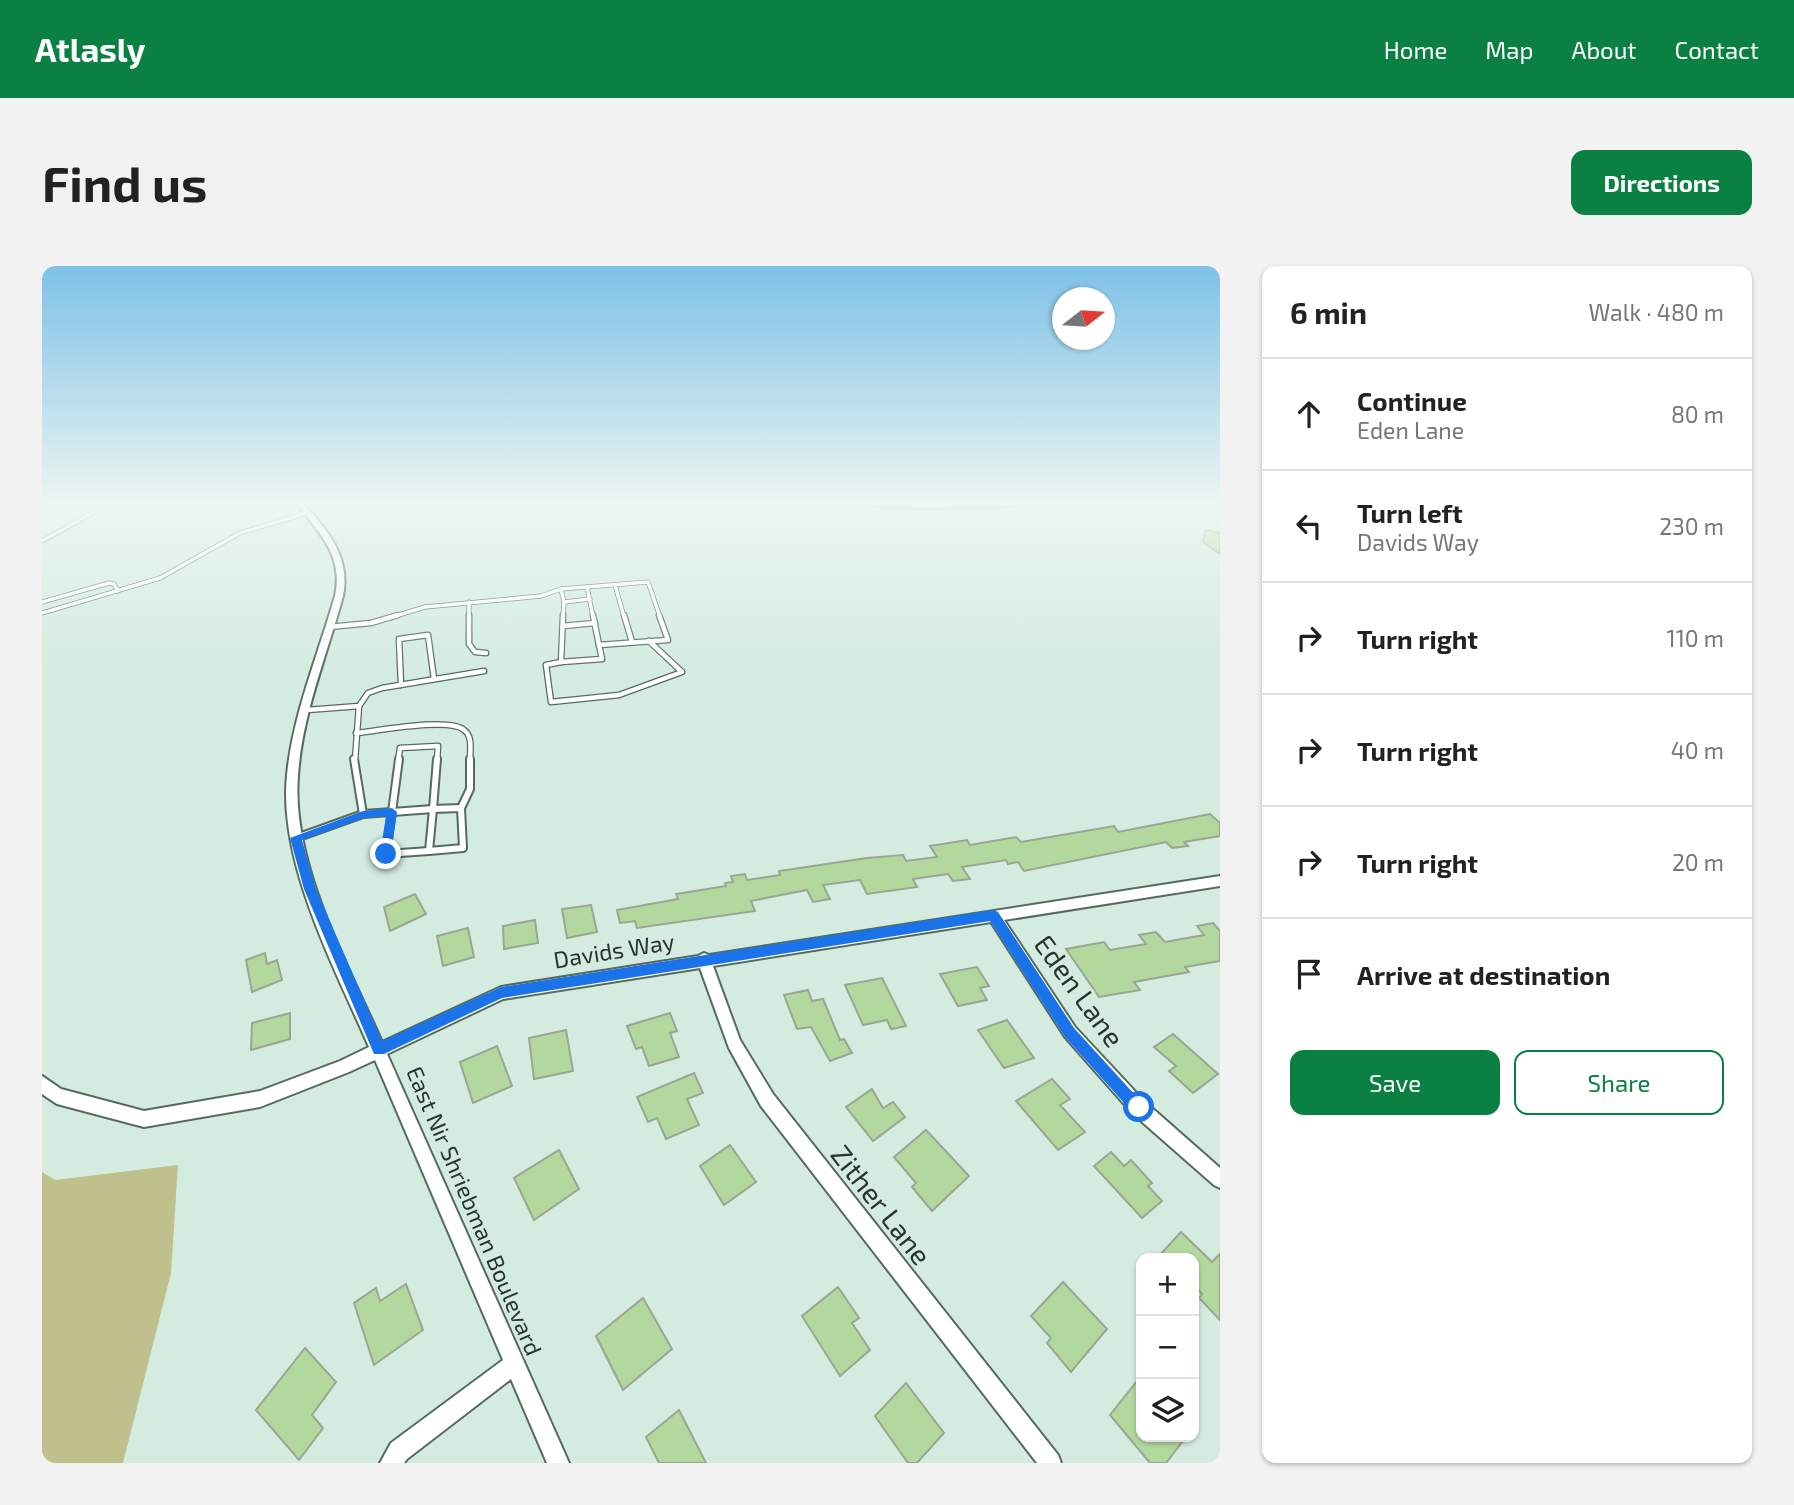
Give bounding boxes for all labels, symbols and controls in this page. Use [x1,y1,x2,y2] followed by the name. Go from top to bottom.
[35,29,145,69] text: Atlasly
[1384,35,1447,64] text: Home
[1485,35,1533,64] text: Map
[1571,35,1637,64] text: About
[1675,35,1759,64] text: Contact
[1571,150,1752,215] button: Directions
[42,153,207,212] text: Find us
[1052,287,1115,350] north arrow
[1290,294,1367,330] text: 6 min
[1589,298,1724,326] text: Walk · 480 m
[1357,385,1467,416] text: Continue
[1290,395,1328,433] icon: ahead
[1671,400,1724,428] text: 80 m
[1357,416,1464,444] text: Eden Lane
[1357,497,1463,528] text: Turn left
[1290,507,1328,545] icon: left
[1659,512,1724,540] text: 230 m
[1357,528,1479,556] text: Davids Way
[1290,619,1328,657] icon: right
[1357,623,1478,654] text: Turn right
[1667,624,1724,652] text: 110 m
[1290,731,1328,769] icon: right
[1357,735,1478,766] text: Turn right
[1671,736,1724,764] text: 40 m
[370,838,401,869] route end
[1290,843,1328,881] icon: right
[1357,847,1478,878] text: Turn right
[1672,848,1724,876] text: 20 m
[551,927,676,973] street label: Davids Way
[1028,928,1132,1053] street label: Eden Lane
[1290,955,1328,993] icon: arrive
[1357,959,1610,990] text: Arrive at destination
[1290,1050,1500,1115] button: Save
[1514,1050,1724,1115] button: Share
[401,1062,549,1359] street label: East Nir Shriebman Boulevard
[1123,1091,1154,1122] route start
[824,1138,939,1271] street label: Zither Lane
[1136,1253,1199,1442] map controls
[1136,1253,1199,1316] button: +
[1136,1316,1199,1379] button: −
[1136,1379,1199,1442] button: layers

